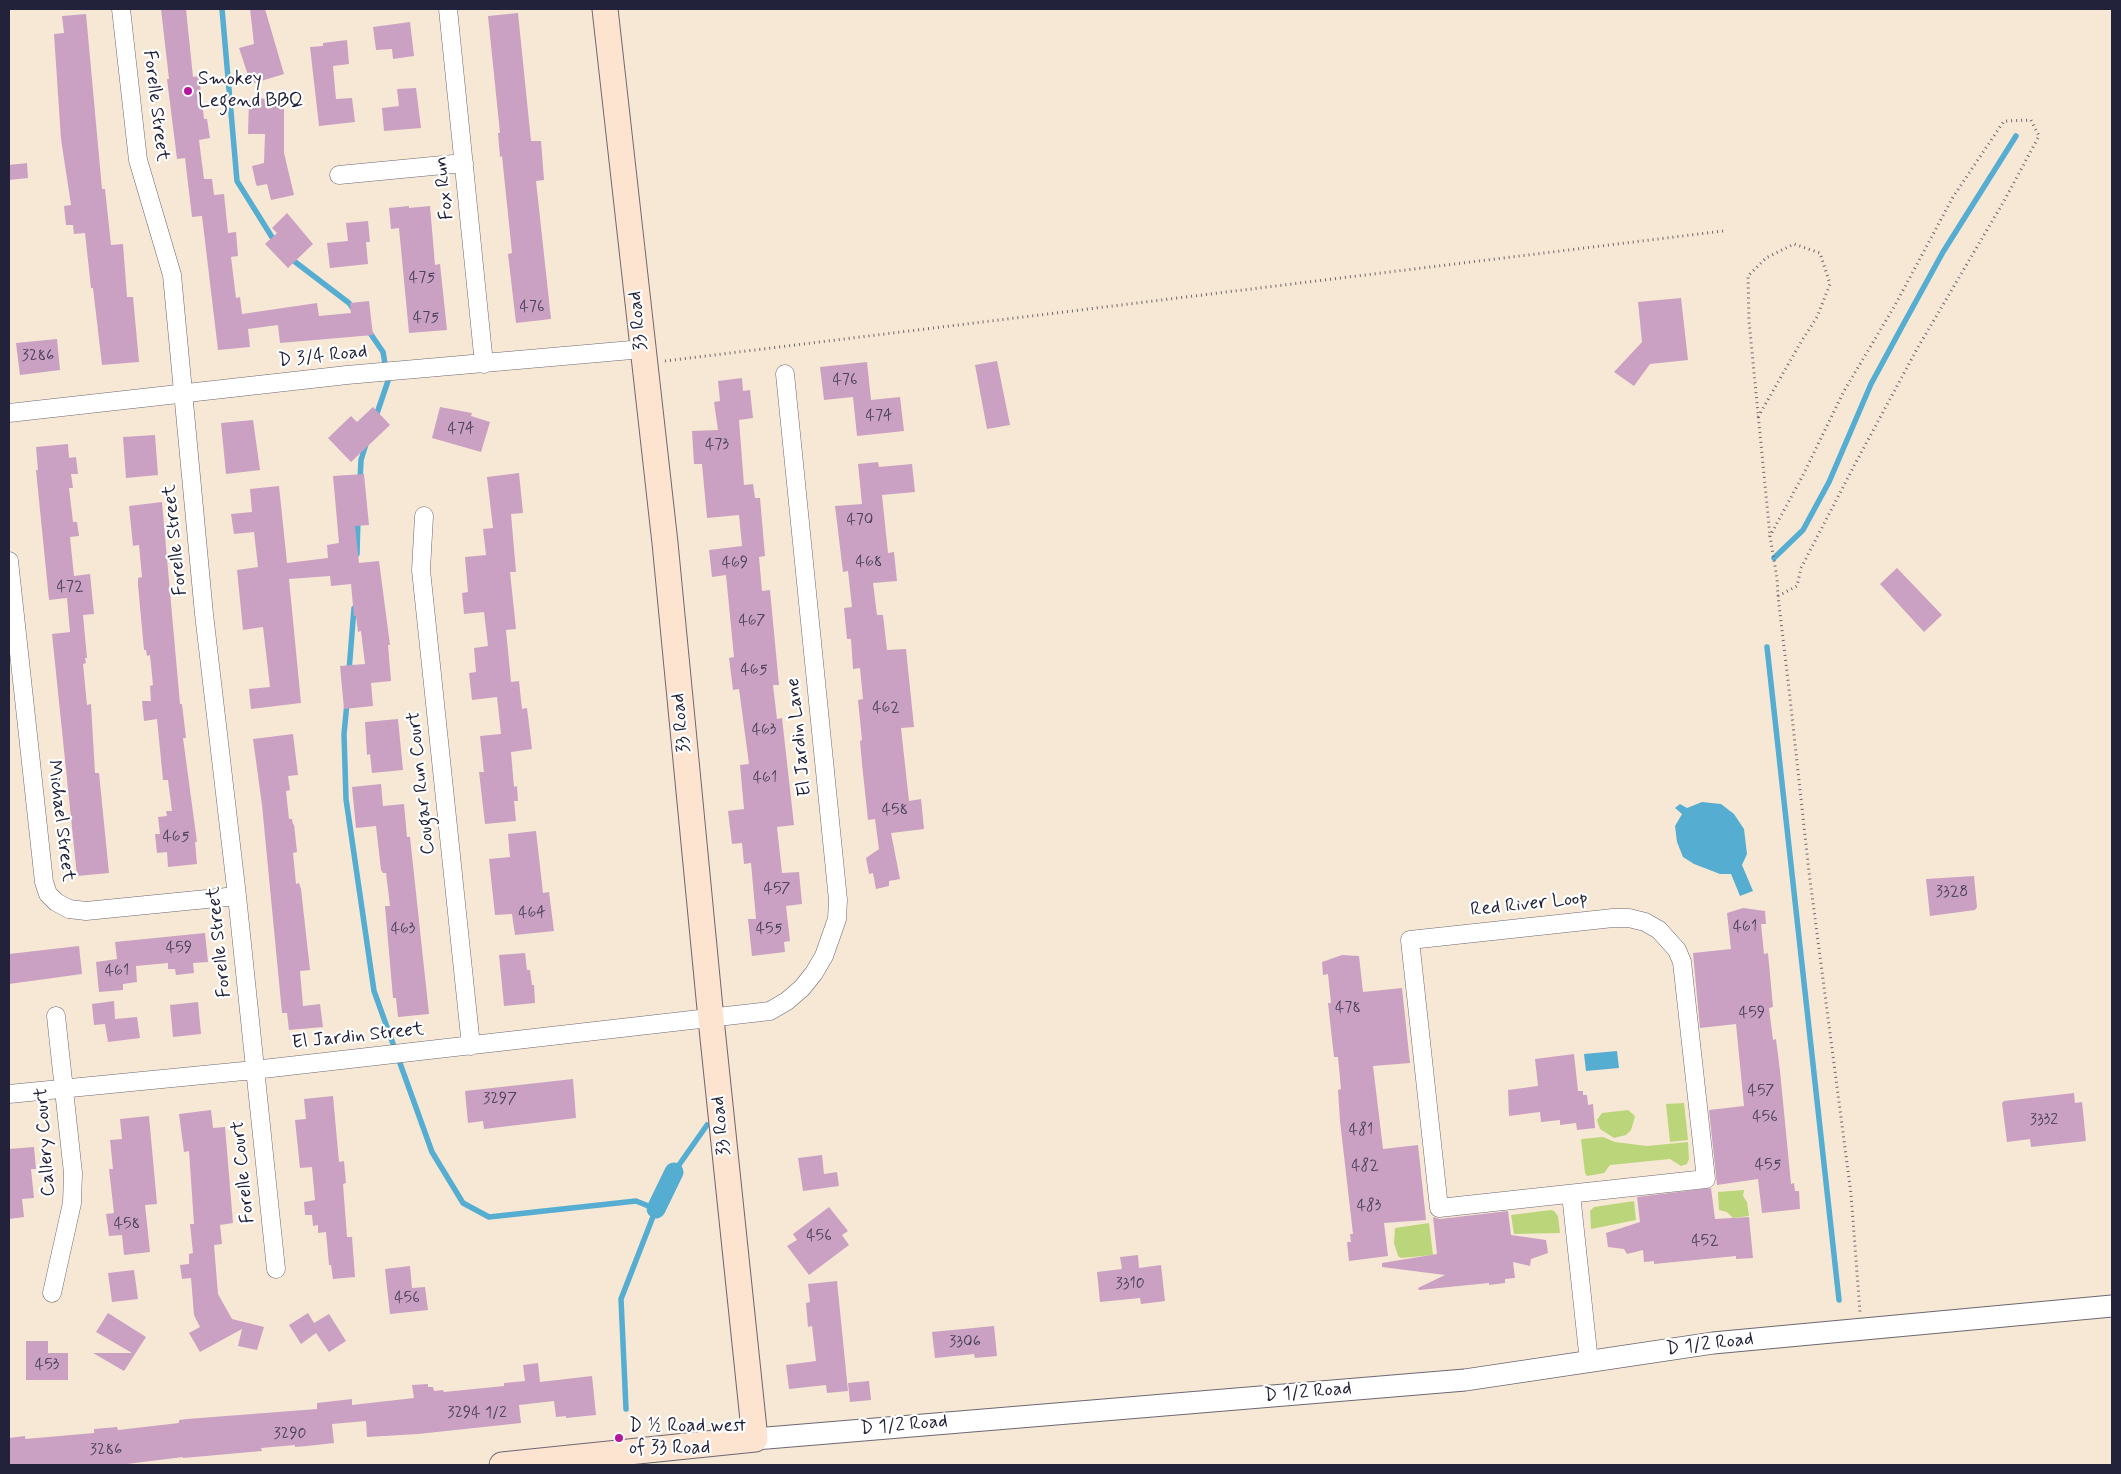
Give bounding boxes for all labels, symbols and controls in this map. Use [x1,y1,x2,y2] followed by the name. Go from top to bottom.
[137,49,173,163] street label: Forelle Street
[198,69,304,113] place label: Smokey Legend BBQ
[182,85,194,97] marker: Smokey Legend BBQ
[430,155,460,221] street label: Fox Run
[409,269,435,289] house number: 475
[625,290,653,352] street label: 33 Road
[520,298,544,318] house number: 476
[413,309,439,329] house number: 475
[277,341,369,373] street label: D 3/4 Road
[22,347,54,367] house number: 3286
[833,371,857,391] house number: 476
[866,407,892,427] house number: 474
[448,420,474,440] house number: 474
[705,436,729,456] house number: 473
[159,483,193,597] street label: Forelle Street
[847,511,873,531] house number: 470
[856,553,882,573] house number: 468
[722,554,748,574] house number: 469
[57,578,83,598] house number: 472
[738,612,766,632] house number: 467
[740,661,768,681] house number: 465
[782,677,818,797] street label: El Jardin Lane
[668,692,696,754] street label: 33 Road
[872,699,900,719] house number: 462
[403,710,441,856] street label: Cougar Run Court
[752,721,776,741] house number: 463
[41,759,79,883] street label: Michael Street
[753,769,777,789] house number: 461
[882,801,908,821] house number: 458
[162,828,190,848] house number: 465
[764,880,790,900] house number: 457
[1936,883,1968,903] house number: 3328
[203,885,237,999] street label: Forelle Street
[1469,888,1589,922] street label: Red River Loop
[518,904,546,924] house number: 464
[1733,918,1757,938] house number: 461
[391,920,415,940] house number: 463
[756,920,782,940] house number: 455
[166,939,192,959] house number: 459
[105,962,129,982] house number: 461
[1335,999,1361,1019] house number: 478
[1739,1004,1765,1024] house number: 459
[291,1019,425,1055] street label: El Jardin Street
[1748,1082,1774,1102] house number: 457
[31,1087,61,1197] street label: Callery Court
[483,1090,517,1110] house number: 3297
[708,1095,736,1157] street label: 33 Road
[1752,1108,1778,1128] house number: 456
[2030,1111,2058,1131] house number: 3332
[227,1120,261,1224] street label: Forelle Court
[1349,1121,1373,1141] house number: 481
[1755,1156,1781,1176] house number: 455
[1351,1157,1379,1177] house number: 482
[1357,1197,1381,1217] house number: 483
[114,1215,140,1235] house number: 458
[806,1227,832,1247] house number: 456
[1691,1232,1719,1252] house number: 452
[1115,1275,1145,1295] house number: 3310
[394,1289,420,1309] house number: 456
[1665,1328,1755,1362] street label: D 1/2 Road
[949,1333,981,1353] house number: 3306
[35,1356,59,1376] house number: 453
[1263,1378,1353,1408] street label: D 1/2 Road
[447,1404,507,1424] house number: 3294 1/2
[859,1411,949,1441] street label: D 1/2 Road
[629,1416,746,1460] place label: D ½ Road west of 33 Road
[273,1425,307,1445] house number: 3290
[613,1432,625,1444] marker: D ½ Road west of 33 Road
[90,1441,122,1461] house number: 3286

